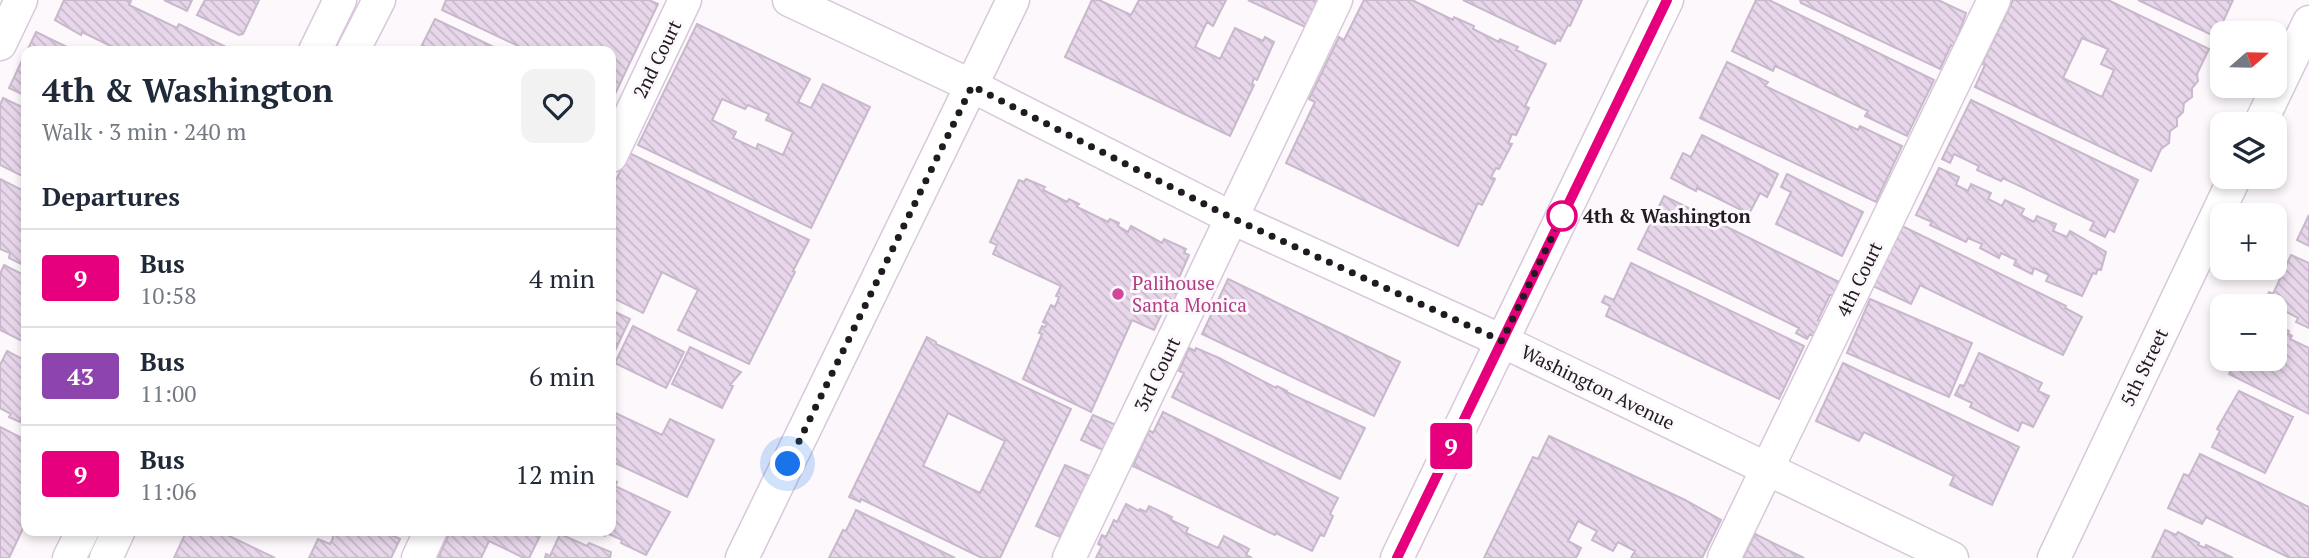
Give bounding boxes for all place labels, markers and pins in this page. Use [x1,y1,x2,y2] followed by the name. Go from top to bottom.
[1547,201,1577,231] marker: 4th & Washington
[1583,203,1752,228] place label: 4th & Washington
[1132,270,1247,317] place label: Palihouse Santa Monica
[1110,286,1126,302] marker: Palihouse Santa Monica

